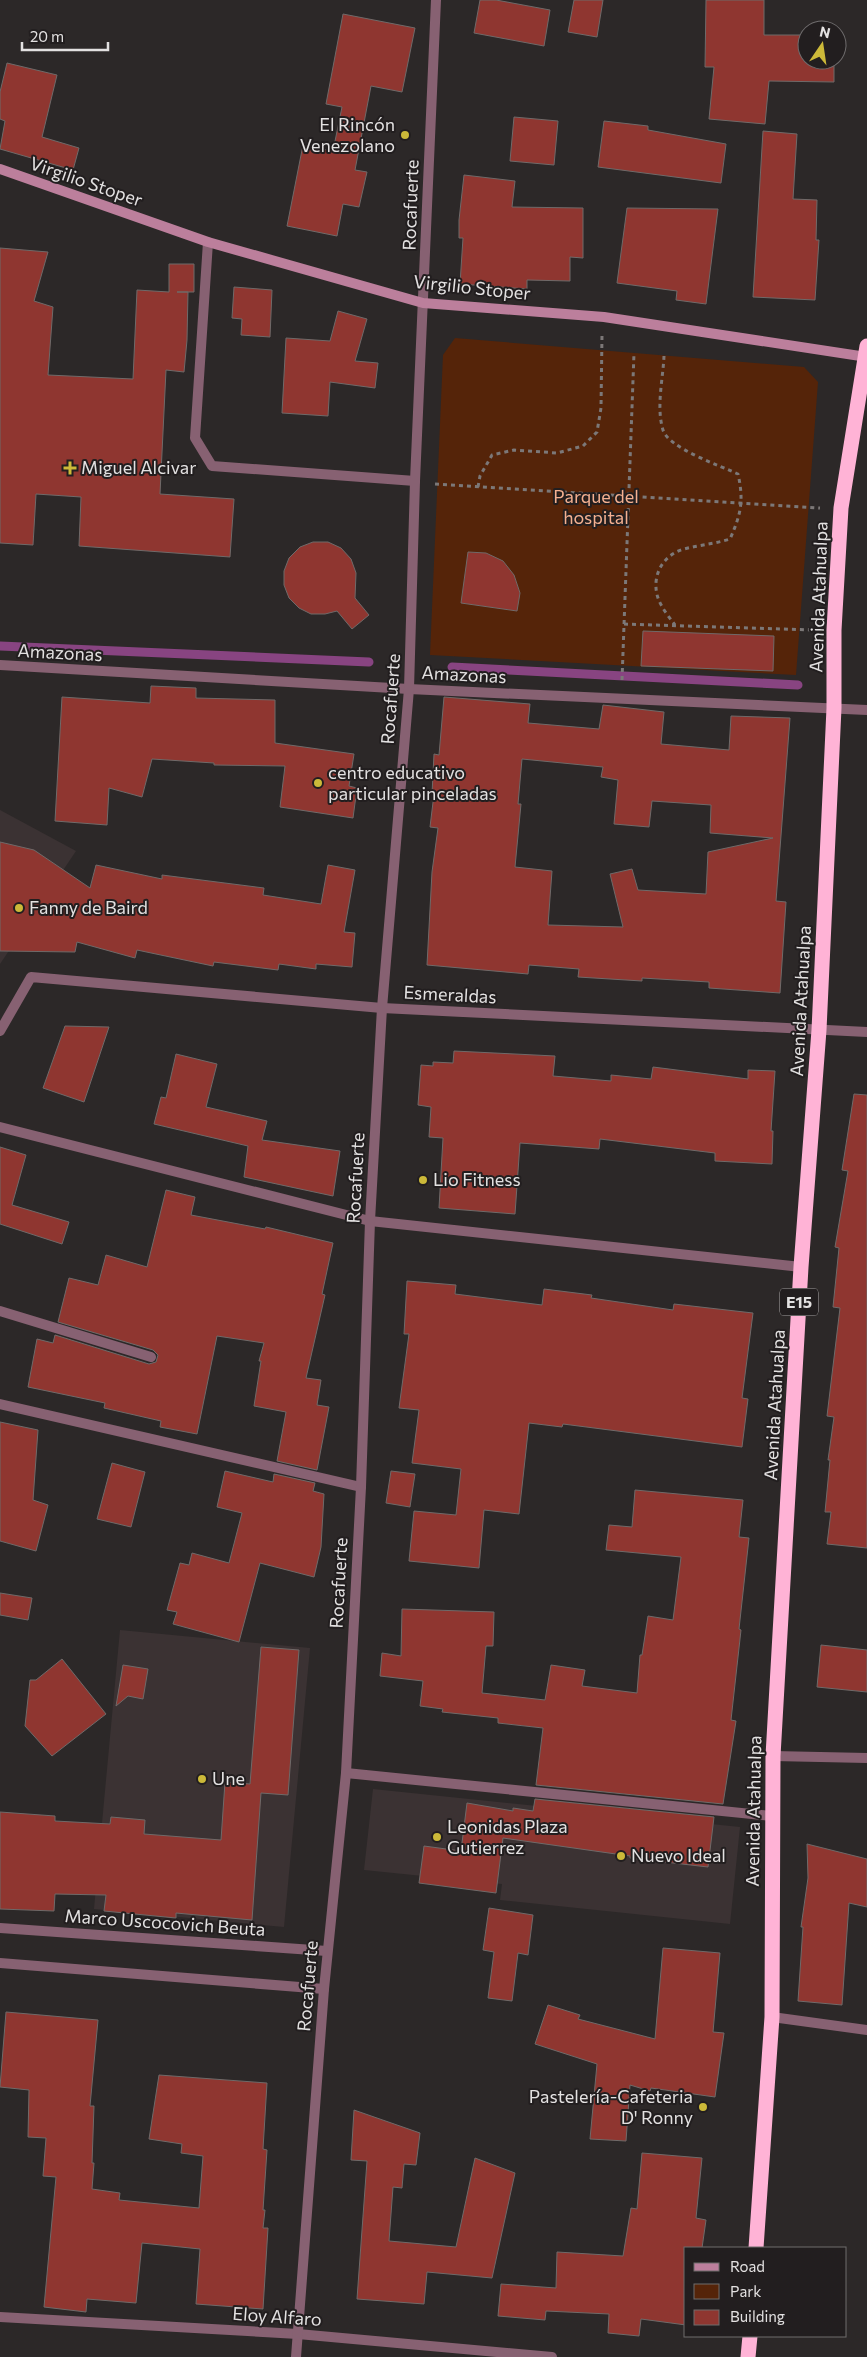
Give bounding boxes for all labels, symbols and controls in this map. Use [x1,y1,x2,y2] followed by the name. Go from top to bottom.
[22,20,109,52] scale bar
[797,20,847,70] north arrow
[818,22,832,41] text: N
[30,27,64,45] text: 20 m
[300,113,395,156] place label: El Rincón Venezolano
[399,129,411,141] marker: El Rincón Venezolano
[27,151,146,211] street label: Virgilio Stoper
[397,159,423,251] street label: Rocafuerte
[412,270,532,304] street label: Virgilio Stoper
[81,456,196,478] place label: Miguel Alcivar
[63,461,77,475] marker: Miguel Alcivar
[553,485,639,528] park label: Parque del hospital
[804,521,832,673] street label: Avenida Atahualpa
[17,639,103,665] street label: Amazonas
[376,653,404,745] street label: Rocafuerte
[421,661,507,687] street label: Amazonas
[328,761,497,804] place label: centro educativo particular pinceladas
[312,777,324,789] marker: centro educativo particular pinceladas
[29,896,148,918] place label: Fanny de Baird
[13,902,25,914] marker: Fanny de Baird
[785,925,815,1077] street label: Avenida Atahualpa
[403,981,497,1007] street label: Esmeraldas
[342,1132,368,1224] street label: Rocafuerte
[433,1168,521,1190] place label: Lio Fitness
[417,1174,429,1186] marker: Lio Fitness
[780,1288,818,1315] road number: E15
[759,1329,789,1481] street label: Avenida Atahualpa
[325,1537,351,1629] street label: Rocafuerte
[741,1735,765,1887] street label: Avenida Atahualpa
[212,1767,245,1789] place label: Une
[196,1773,208,1785] marker: Une
[447,1815,568,1858] place label: Leonidas Plaza Gutierrez
[431,1831,443,1843] marker: Leonidas Plaza Gutierrez
[631,1844,726,1866] place label: Nuevo Ideal
[615,1850,627,1862] marker: Nuevo Ideal
[64,1904,266,1940] street label: Marco Uscocovich Beuta
[292,1940,322,2032] street label: Rocafuerte
[529,2085,693,2128] place label: Pastelería-Cafeteria D' Ronny
[697,2101,709,2113] marker: Pastelería-Cafeteria D' Ronny
[684,2247,847,2337] legend
[730,2257,765,2275] text: Road
[730,2282,761,2300] text: Park
[232,2302,322,2330] street label: Eloy Alfaro
[730,2307,785,2325] text: Building

